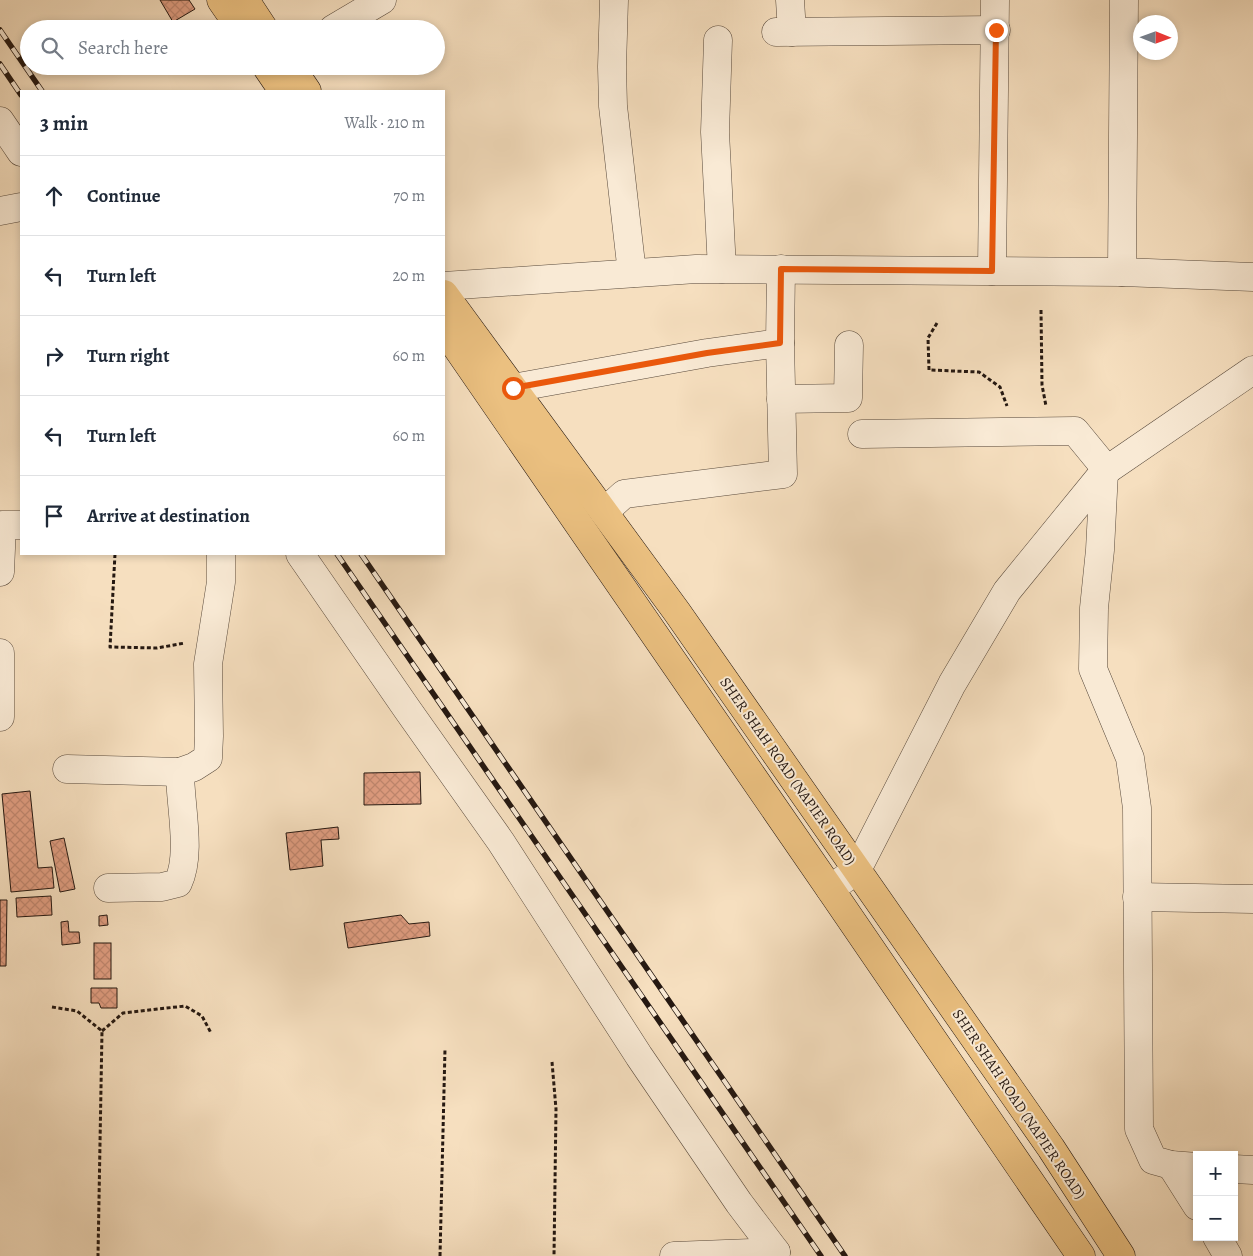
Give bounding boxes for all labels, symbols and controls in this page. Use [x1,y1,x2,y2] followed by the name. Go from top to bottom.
[1133,15,1178,60] north arrow
[985,19,1008,42] route end
[20,20,445,75] search box
[38,34,66,62] icon: search
[78,35,168,61] text: Search here
[40,109,88,137] text: 3 min
[344,112,425,134] text: Walk · 210 m
[40,182,68,210] icon: ahead
[87,183,161,209] text: Continue
[393,185,425,207] text: 70 m
[40,262,68,290] icon: left
[87,263,156,289] text: Turn left
[392,265,425,287] text: 20 m
[40,342,68,370] icon: right
[87,343,169,369] text: Turn right
[393,345,425,367] text: 60 m
[502,377,525,400] route start
[40,422,68,450] icon: left
[87,423,156,449] text: Turn left
[393,425,425,447] text: 60 m
[40,502,68,530] icon: arrive
[87,503,250,529] text: Arrive at destination
[715,673,861,869] street label: SHER SHAH ROAD (NAPIER ROAD)
[948,1005,1090,1203] street label: SHER SHAH ROAD (NAPIER ROAD)
[1193,1151,1238,1241] map controls
[1193,1151,1238,1196] button: +
[1193,1196,1238,1241] button: −

